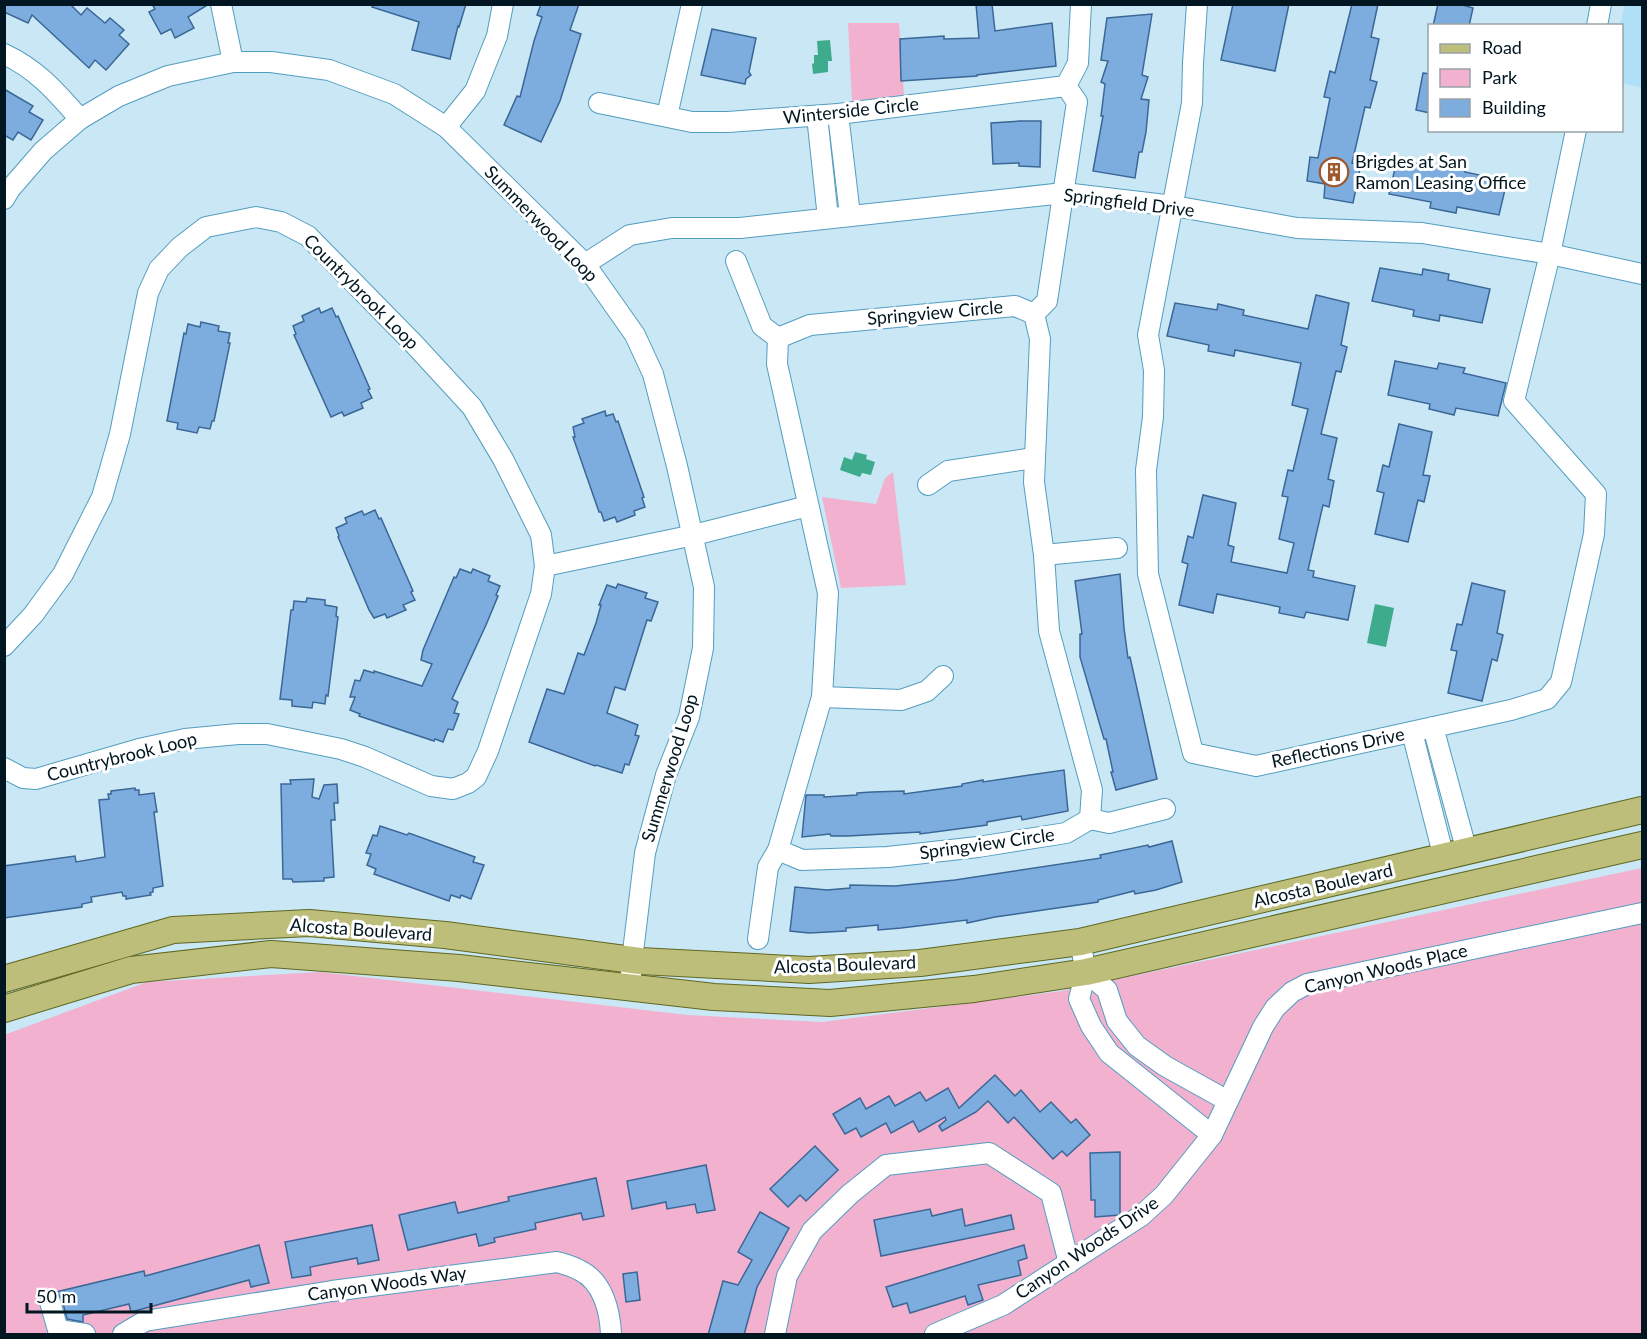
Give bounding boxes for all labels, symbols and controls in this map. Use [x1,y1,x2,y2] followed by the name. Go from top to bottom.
[1428,24,1623,132] legend
[1482,36,1522,58] text: Road
[1482,66,1518,88] text: Park
[782,92,920,128] street label: Winterside Circle
[1482,96,1546,118] text: Building
[1355,150,1526,193] place label: Brigdes at San Ramon Leasing Office
[1318,156,1350,188] building icon: Brigdes at San Ramon Leasing Office
[480,160,603,286] street label: Summerwood Loop
[1062,183,1196,221] street label: Springfield Drive
[300,229,424,353] street label: Countrybrook Loop
[866,295,1004,329] street label: Springview Circle
[636,691,702,844] street label: Summerwood Loop
[1269,722,1406,772] street label: Reflections Drive
[44,727,199,785] street label: Countrybrook Loop
[918,823,1056,863] street label: Springview Circle
[1251,858,1395,912] street label: Alcosta Boulevard
[289,913,433,945] street label: Alcosta Boulevard
[1302,939,1470,998] street label: Canyon Woods Place
[773,951,917,977] street label: Alcosta Boulevard
[1011,1191,1162,1303] street label: Canyon Woods Drive
[306,1261,468,1305] street label: Canyon Woods Way
[27,1276,152,1314] scale bar
[36,1285,76,1307] text: 50 m

